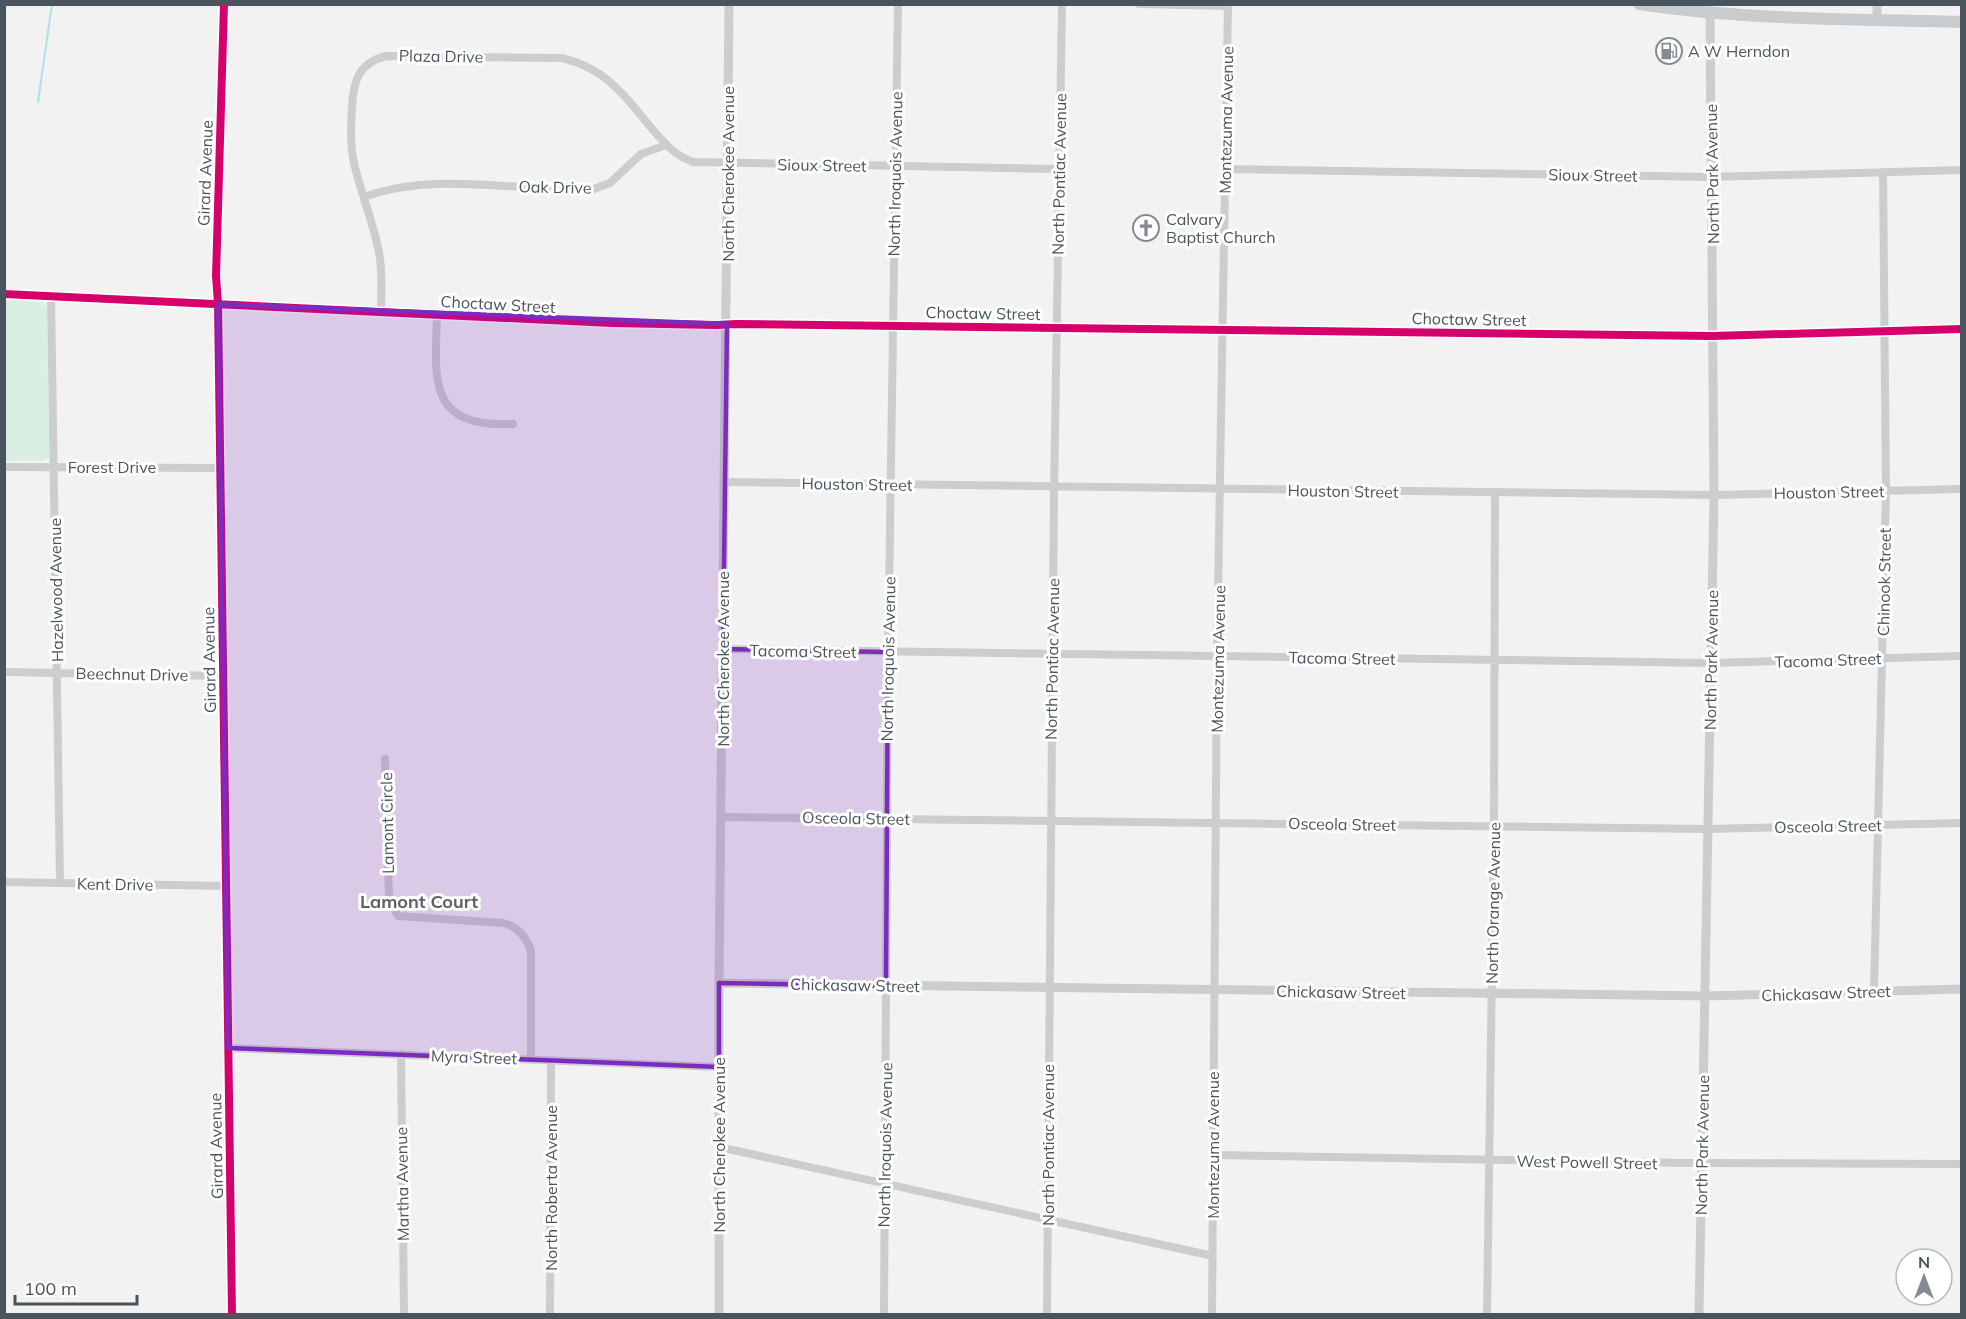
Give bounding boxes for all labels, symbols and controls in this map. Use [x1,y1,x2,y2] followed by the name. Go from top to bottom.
[1654,36,1684,66] fuel station icon: A W Herndon
[1688,41,1790,61] place label: A W Herndon
[399,45,483,67] street label: Plaza Drive
[1215,46,1237,194] street label: Montezuma Avenue
[718,86,738,262] street label: North Cherokee Avenue
[884,91,906,257] street label: North Iroquois Avenue
[1048,93,1070,255] street label: North Pontiac Avenue
[1701,104,1723,244] street label: North Park Avenue
[193,120,217,226] street label: Girard Avenue
[777,154,867,176] street label: Sioux Street
[1548,164,1638,186] street label: Sioux Street
[518,176,592,198] street label: Oak Drive
[1166,209,1276,247] place label: Calvary Baptist Church
[1131,213,1161,243] church icon: Calvary Baptist Church
[440,291,556,317] street label: Choctaw Street
[925,302,1041,324] street label: Choctaw Street
[1411,308,1527,330] street label: Choctaw Street
[68,457,156,477] street label: Forest Drive
[801,473,913,495] street label: Houston Street
[1287,480,1399,502] street label: Houston Street
[1773,481,1885,503] street label: Houston Street
[45,518,67,662] street label: Hazelwood Avenue
[1873,527,1895,636] street label: Chinook Street
[713,571,733,747] street label: North Cherokee Avenue
[877,576,899,742] street label: North Iroquois Avenue
[1041,578,1063,740] street label: North Pontiac Avenue
[1207,585,1229,733] street label: Montezuma Avenue
[1700,590,1722,730] street label: North Park Avenue
[198,607,220,713] street label: Girard Avenue
[749,640,857,662] street label: Tacoma Street
[1288,647,1396,669] street label: Tacoma Street
[1774,648,1882,672] street label: Tacoma Street
[76,663,188,685] street label: Beechnut Drive
[376,772,398,874] street label: Lamont Circle
[802,807,910,829] street label: Osceola Street
[1288,813,1396,835] street label: Osceola Street
[1774,815,1882,837] street label: Osceola Street
[1482,822,1504,984] street label: North Orange Avenue
[77,873,153,895] street label: Kent Drive
[360,890,478,913] district label: Lamont Court
[790,974,920,996] street label: Chickasaw Street
[1276,981,1406,1003] street label: Chickasaw Street
[1761,981,1892,1005] street label: Chickasaw Street
[431,1046,518,1069] street label: Myra Street
[709,1057,729,1233] street label: North Cherokee Avenue
[874,1062,896,1228] street label: North Iroquois Avenue
[1038,1064,1058,1226] street label: North Pontiac Avenue
[1203,1071,1223,1219] street label: Montezuma Avenue
[1691,1075,1713,1215] street label: North Park Avenue
[205,1093,227,1199] street label: Girard Avenue
[541,1105,561,1271] street label: North Roberta Avenue
[391,1127,413,1241] street label: Martha Avenue
[1516,1151,1658,1173] street label: West Powell Street
[1894,1247,1954,1307] north arrow
[1918,1252,1930,1272] text: N
[15,1268,136,1306] scale bar
[24,1277,77,1300] text: 100 m

